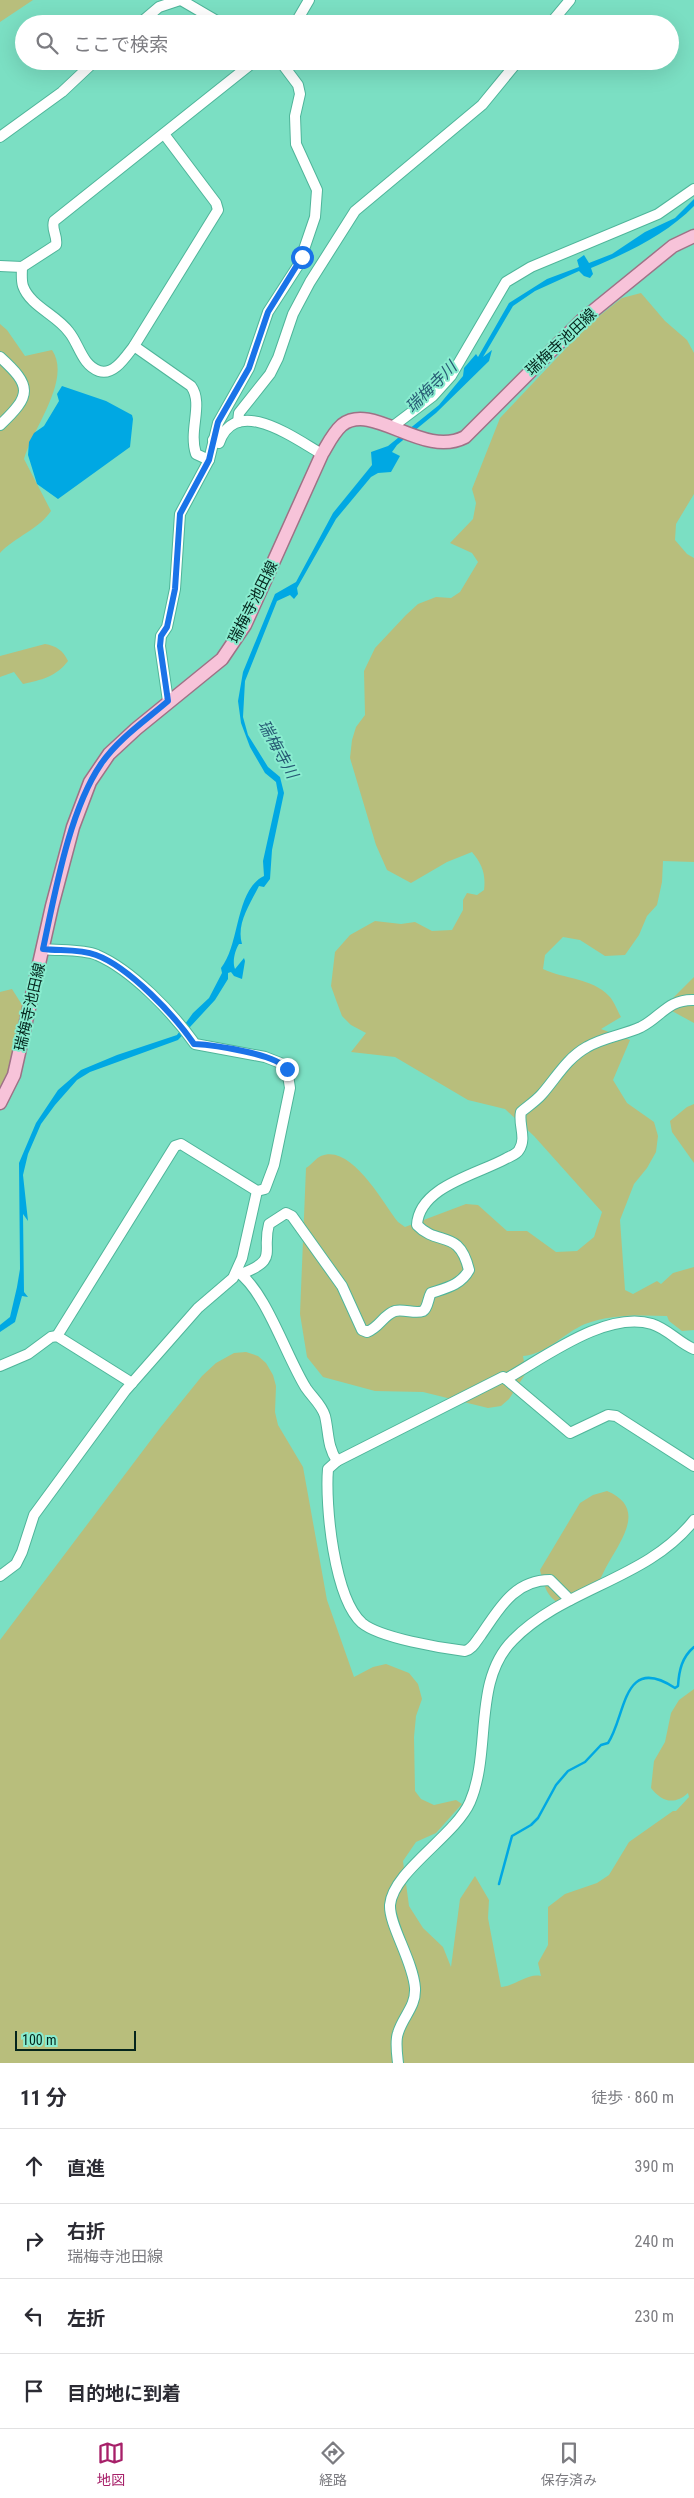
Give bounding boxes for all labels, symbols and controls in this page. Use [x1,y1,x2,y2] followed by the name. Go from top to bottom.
[15,15,679,70] search box
[33,29,61,57] icon: search
[73,33,168,56] text: ここで検索
[291,246,314,269] route start
[522,305,600,379] street label: 瑞梅寺池田線
[402,356,462,416] water label: 瑞梅寺川
[225,558,281,646] street label: 瑞梅寺池田線
[254,716,303,783] water label: 瑞梅寺川
[11,961,49,1053] street label: 瑞梅寺池田線
[276,1058,299,1081] route end
[15,2028,136,2051] scale bar
[22,2032,57,2048] text: 100 m
[20,2086,67,2110] text: 11 分
[591,2088,674,2107] text: 徒歩 · 860 m
[20,2152,48,2180] icon: ahead
[67,2157,105,2180] text: 直進
[635,2157,674,2176] text: 390 m
[67,2220,105,2243] text: 右折
[20,2227,48,2255] icon: right
[635,2232,674,2251] text: 240 m
[67,2247,163,2266] text: 瑞梅寺池田線
[20,2302,48,2330] icon: left
[67,2307,105,2330] text: 左折
[635,2307,674,2326] text: 230 m
[20,2377,48,2405] icon: arrive
[67,2382,181,2405] text: 目的地に到着
[97,2439,125,2489] tab: 地図
[319,2439,347,2489] tab: 経路
[541,2439,597,2489] tab: 保存済み

